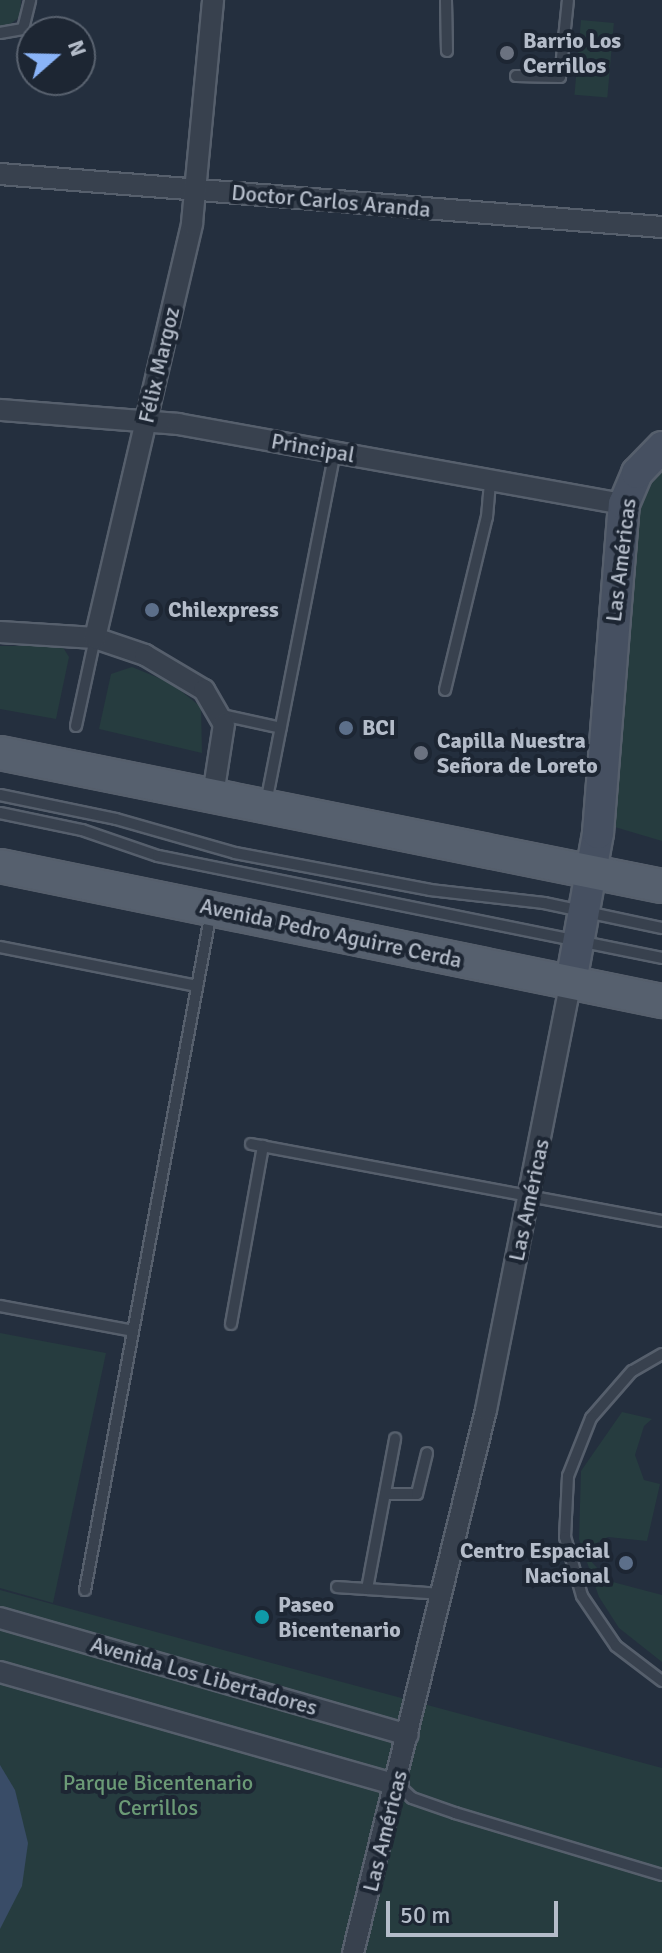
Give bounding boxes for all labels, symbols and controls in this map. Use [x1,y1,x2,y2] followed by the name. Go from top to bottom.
[16,16,96,96] north arrow
[523,27,621,78] place label: Barrio Los Cerrillos
[62,36,92,60] text: N
[498,44,516,62] marker: Barrio Los Cerrillos
[230,179,432,223] street label: Doctor Carlos Aranda
[133,304,185,426] street label: Félix Margoz
[269,428,357,468] street label: Principal
[600,497,642,623] street label: Las Américas
[168,597,279,623] place label: Chilexpress
[143,601,161,619] marker: Chilexpress
[362,715,396,741] place label: BCI
[337,719,355,737] marker: BCI
[437,727,598,778] place label: Capilla Nuestra Señora de Loreto
[412,744,430,762] marker: Capilla Nuestra Señora de Loreto
[198,892,464,974] street label: Avenida Pedro Aguirre Cerda
[503,1136,555,1264] street label: Las Américas
[460,1537,610,1588] place label: Centro Espacial Nacional
[617,1554,635,1572] marker: Centro Espacial Nacional
[278,1591,401,1642] place label: Paseo Bicentenario
[253,1608,271,1626] marker: Paseo Bicentenario
[88,1631,320,1721] street label: Avenida Los Libertadores
[357,1767,413,1895] street label: Las Américas
[63,1769,253,1820] park label: Parque Bicentenario Cerrillos
[390,1885,562,1935] scale bar
[400,1900,450,1930] text: 50 m

